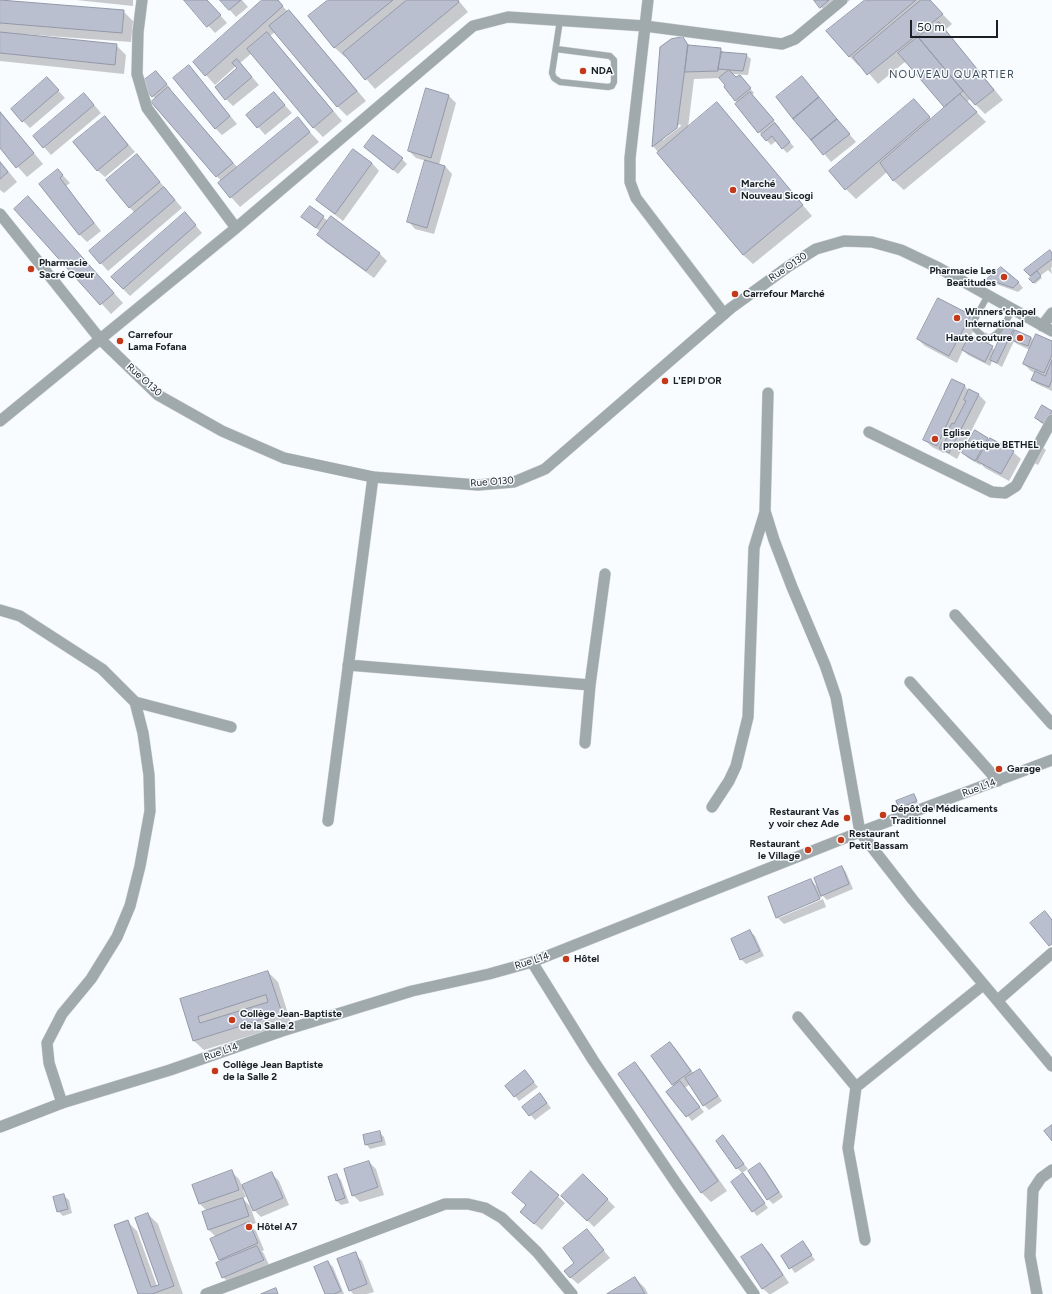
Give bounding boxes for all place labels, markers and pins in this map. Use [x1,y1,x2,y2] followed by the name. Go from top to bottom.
[591,65,613,77] place label: NDA
[578,66,588,76] marker: NDA
[741,178,813,202] place label: Marché Nouveau Sicogi
[728,185,738,195] marker: Marché Nouveau Sicogi
[39,257,94,280] place label: Pharmacie Sacré Cœur
[26,264,36,274] marker: Pharmacie Sacré Cœur
[930,265,996,288] place label: Pharmacie Les Beatitudes
[999,272,1009,282] marker: Pharmacie Les Beatitudes
[743,288,825,300] place label: Carrefour Marché
[730,289,740,299] marker: Carrefour Marché
[965,306,1036,330] place label: Winners'chapel International
[952,313,962,323] marker: Winners'chapel International
[128,329,187,352] place label: Carrefour Lama Fofana
[946,332,1012,344] place label: Haute couture
[1015,333,1025,343] marker: Haute couture
[115,336,125,346] marker: Carrefour Lama Fofana
[673,375,722,387] place label: L'EPI D'OR
[660,376,670,386] marker: L'EPI D'OR
[943,427,1039,450] place label: Eglise prophétique BETHEL
[930,434,940,444] marker: Eglise prophétique BETHEL
[1007,763,1040,775] place label: Garage
[994,764,1004,774] marker: Garage
[891,803,998,826] place label: Dépôt de Médicaments Traditionnel
[768,806,839,830] place label: Restaurant Vas y voir chez Ade
[878,810,888,820] marker: Dépôt de Médicaments Traditionnel
[842,813,852,823] marker: Restaurant Vas y voir chez Ade
[849,828,908,852] place label: Restaurant Petit Bassam
[836,835,846,845] marker: Restaurant Petit Bassam
[750,838,800,862] place label: Restaurant le Village
[803,845,813,855] marker: Restaurant le Village
[574,953,599,965] place label: Hôtel
[561,954,571,964] marker: Hôtel
[240,1008,342,1032] place label: Collège Jean-Baptiste de la Salle 2
[227,1015,237,1025] marker: Collège Jean-Baptiste de la Salle 2
[223,1059,323,1082] place label: Collège Jean Baptiste de la Salle 2
[210,1066,220,1076] marker: Collège Jean Baptiste de la Salle 2
[257,1221,297,1233] place label: Hôtel A7
[244,1222,254,1232] marker: Hôtel A7

